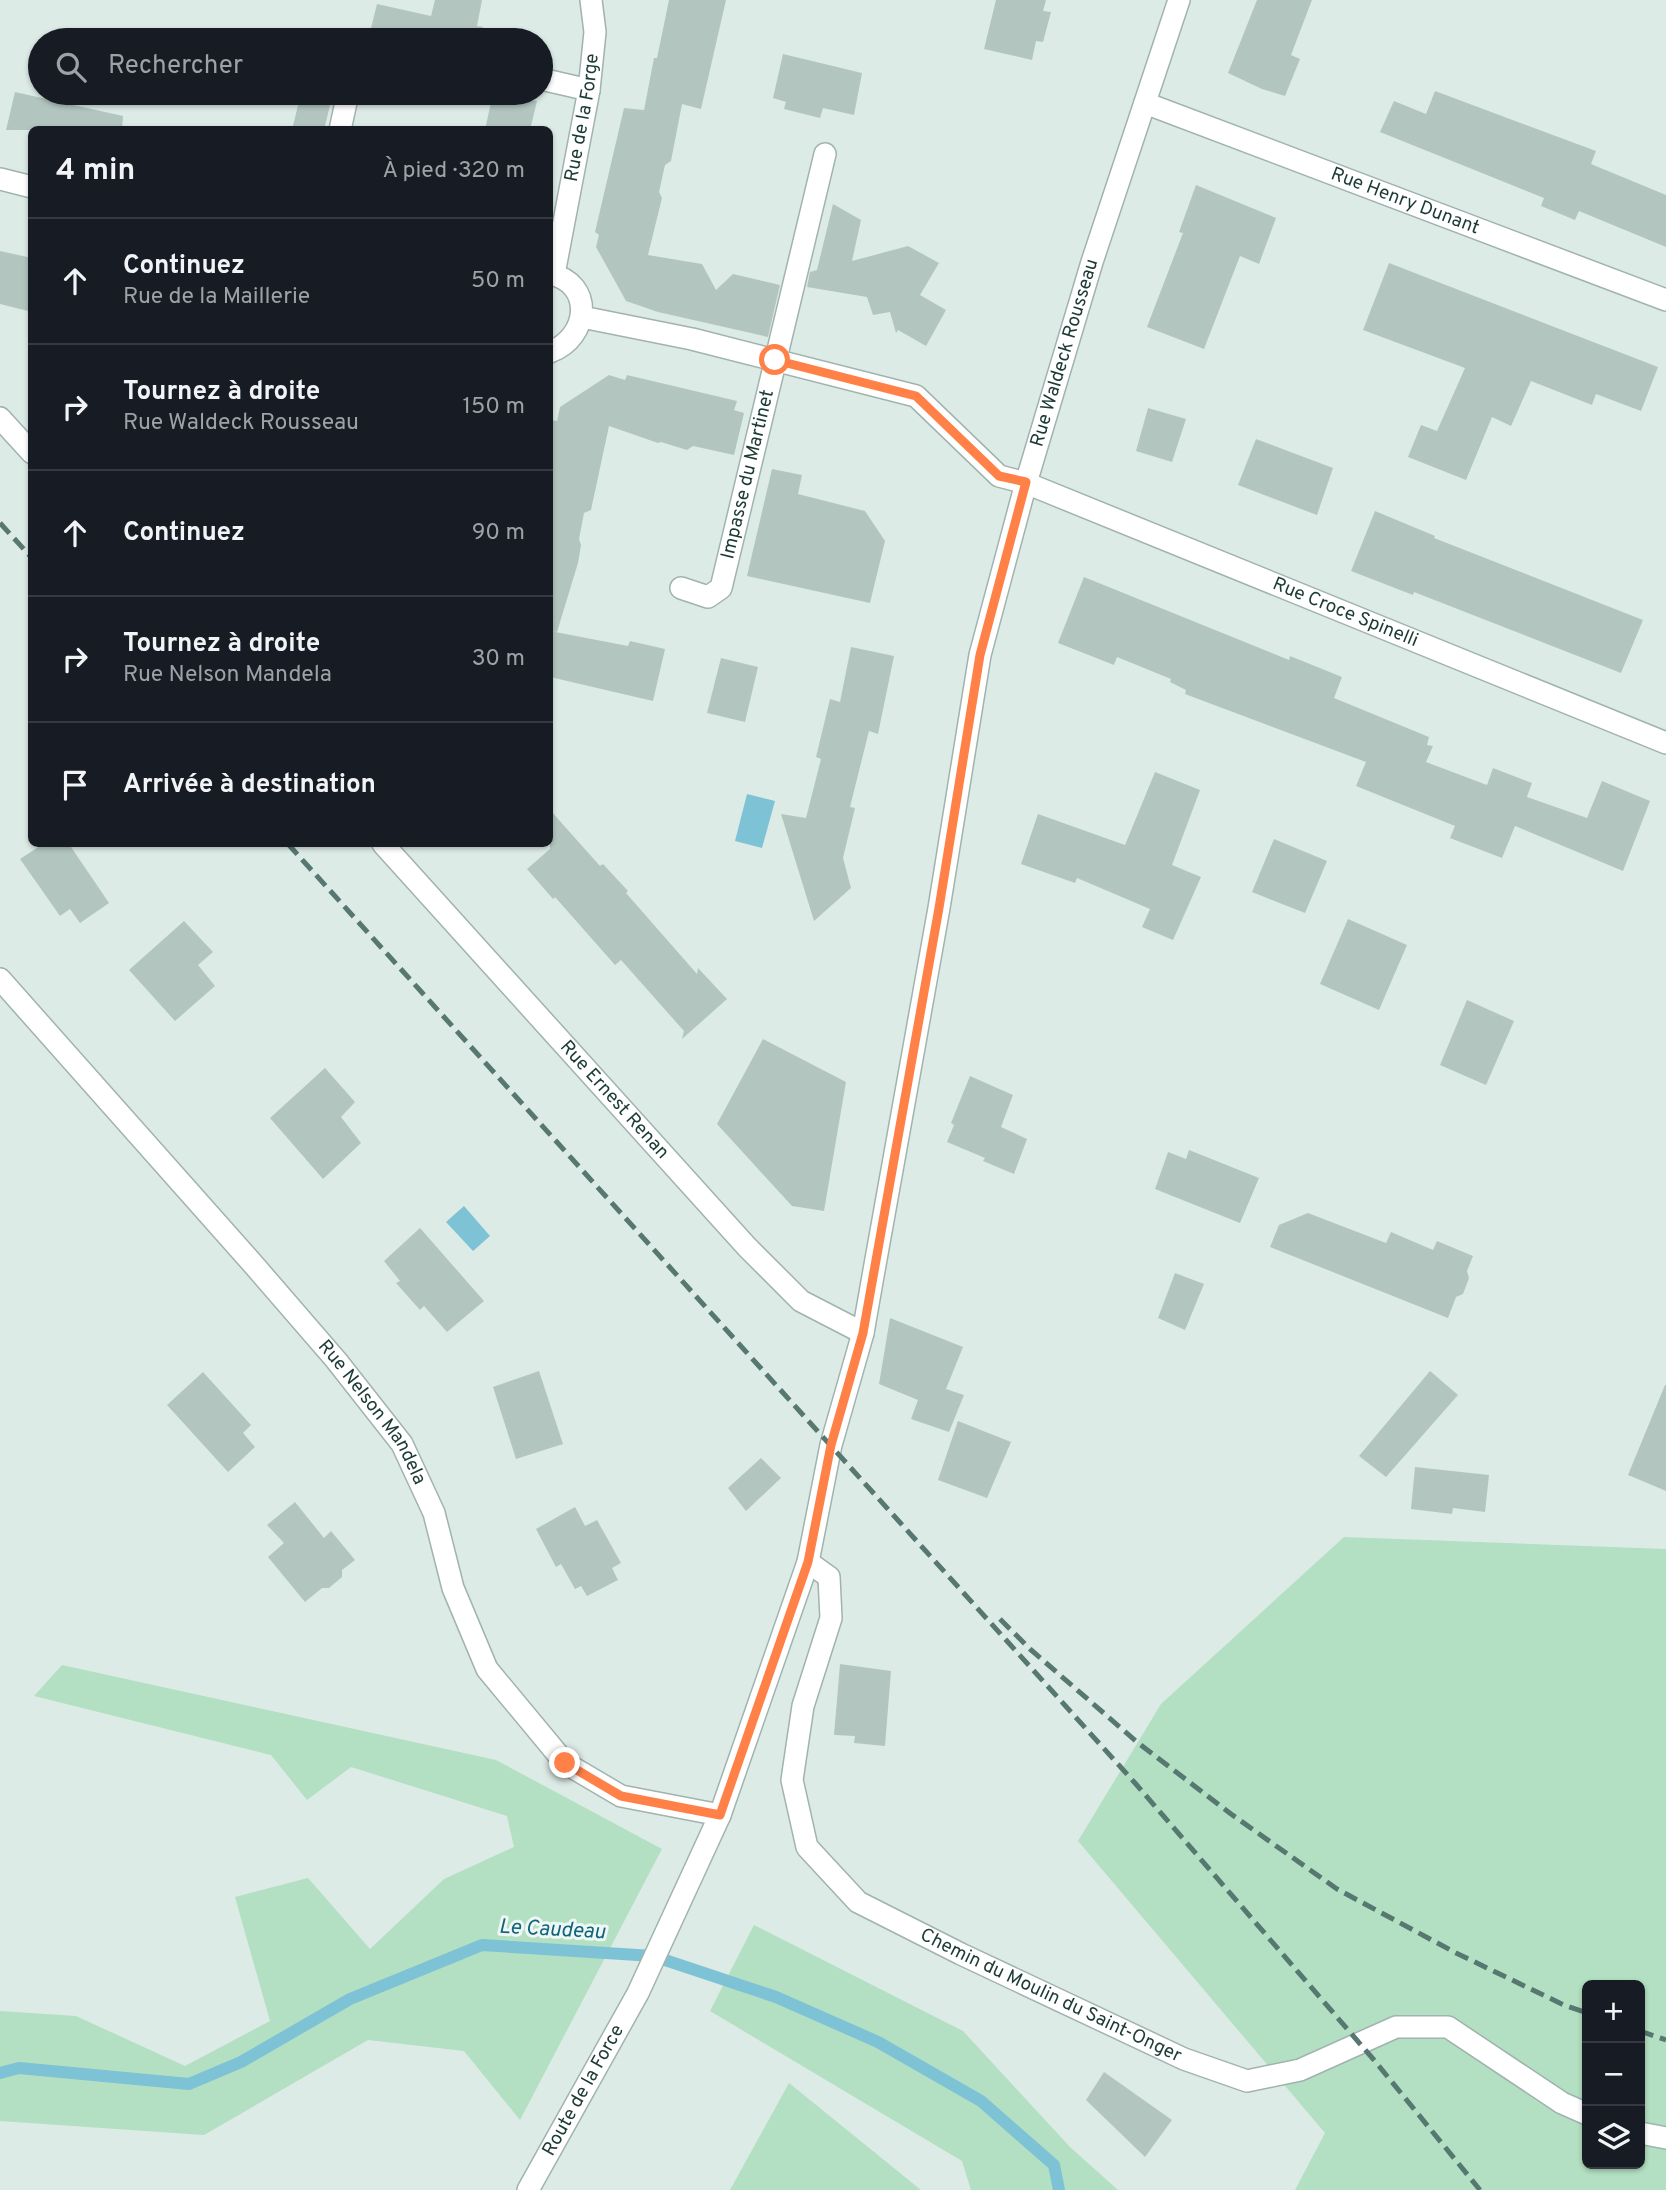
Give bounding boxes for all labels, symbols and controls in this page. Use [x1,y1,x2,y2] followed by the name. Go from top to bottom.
[28,28,553,105] search box
[52,48,90,86] icon: search
[108,50,243,83] text: Rechercher
[560,52,605,184] street label: Rue de la Forge
[56,153,135,190] text: 4 min
[382,157,525,186] text: À pied · 320 m
[1327,162,1483,240] street label: Rue Henry Dunant
[123,250,245,283] text: Continuez
[1025,256,1104,450] street label: Rue Waldeck Rousseau
[56,262,94,300] icon: ahead
[471,267,525,296] text: 50 m
[123,283,310,312] text: Rue de la Maillerie
[759,344,790,375] route start
[123,376,320,409] text: Tournez à droite
[716,387,780,562] street label: Impasse du Martinet
[56,388,94,426] icon: right
[463,393,525,422] text: 150 m
[123,409,359,438] text: Rue Waldeck Rousseau
[56,514,94,552] icon: ahead
[123,517,245,550] text: Continuez
[472,519,525,548] text: 90 m
[1269,572,1422,653] street label: Rue Croce Spinelli
[123,628,320,661] text: Tournez à droite
[56,640,94,678] icon: right
[472,645,525,674] text: 30 m
[123,661,332,690] text: Rue Nelson Mandela
[56,766,94,804] icon: arrive
[123,769,376,802] text: Arrivée à destination
[554,1036,674,1164] street label: Rue Ernest Renan
[312,1335,431,1489] street label: Rue Nelson Mandela
[549,1747,580,1778] route end
[498,1914,606,1946] water label: Le Caudeau
[916,1923,1186,2068] street label: Chemin du Moulin du Saint-Onger
[1582,1980,1645,2169] map controls
[1582,1980,1645,2043] button: +
[537,2021,630,2160] street label: Route de la Force
[1582,2043,1645,2106] button: −
[1582,2106,1645,2169] button: layers

